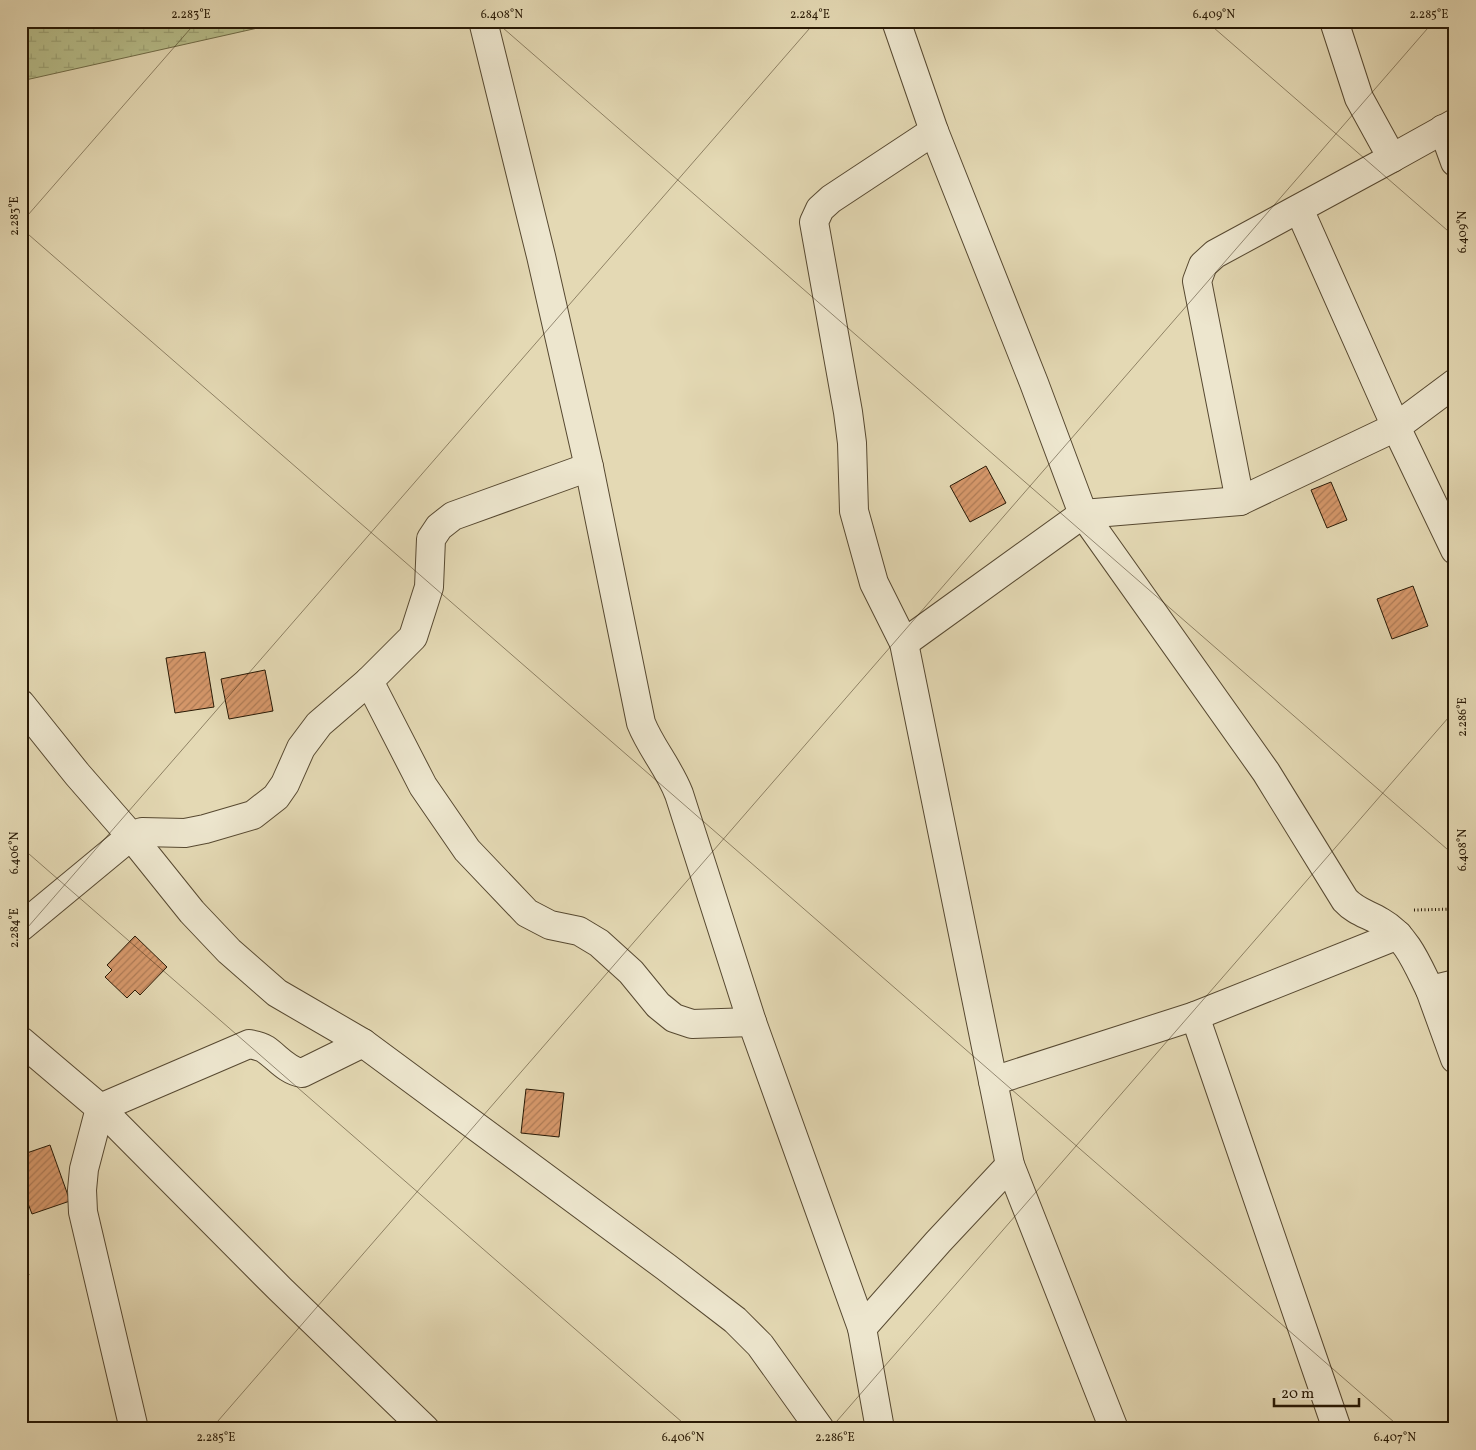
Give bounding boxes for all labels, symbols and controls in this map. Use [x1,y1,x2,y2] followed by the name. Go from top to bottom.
[171,7,211,23] text: 2.283°E
[481,7,523,23] text: 6.408°N
[790,7,830,23] text: 2.284°E
[1193,7,1235,23] text: 6.409°N
[1409,7,1449,23] text: 2.285°E
[7,196,23,236] text: 2.283°E
[1455,211,1471,253] text: 6.409°N
[1455,697,1471,737] text: 2.286°E
[1455,829,1471,871] text: 6.408°N
[7,832,23,874] text: 6.406°N
[7,908,23,948] text: 2.284°E
[1274,1375,1358,1407] scale bar
[1281,1384,1314,1405] text: 20 m
[196,1430,236,1446] text: 2.285°E
[662,1430,704,1446] text: 6.406°N
[815,1430,855,1446] text: 2.286°E
[1374,1430,1416,1446] text: 6.407°N

